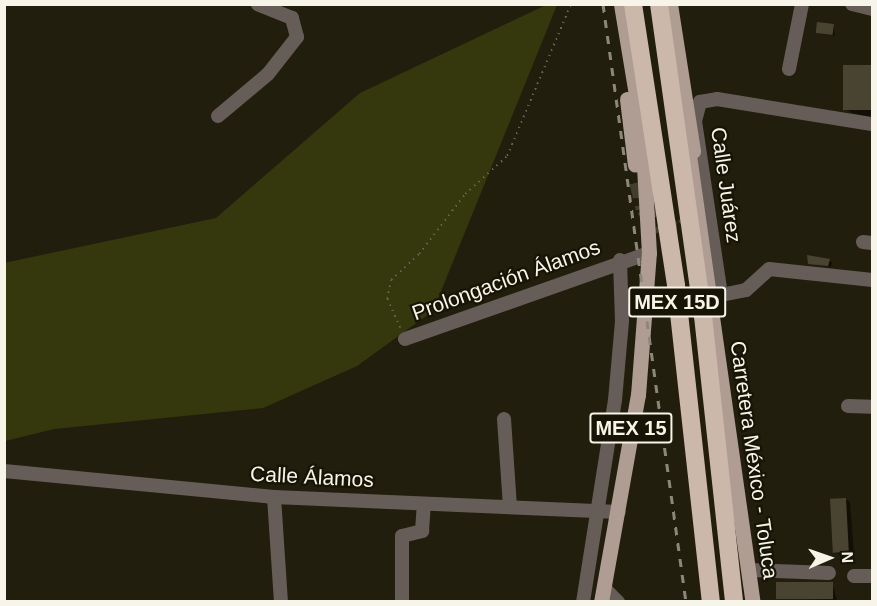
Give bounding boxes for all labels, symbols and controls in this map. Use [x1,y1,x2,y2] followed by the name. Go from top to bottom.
[705,125,747,245] street label: Calle Juárez
[408,234,604,326] street label: Prolongación Álamos
[628,285,726,319] road number: MEX 15D
[725,339,783,581] street label: Carretera México - Toluca
[589,411,673,445] road number: MEX 15
[250,461,374,493] street label: Calle Álamos
[799,528,859,588] north arrow
[839,551,856,563] text: N

